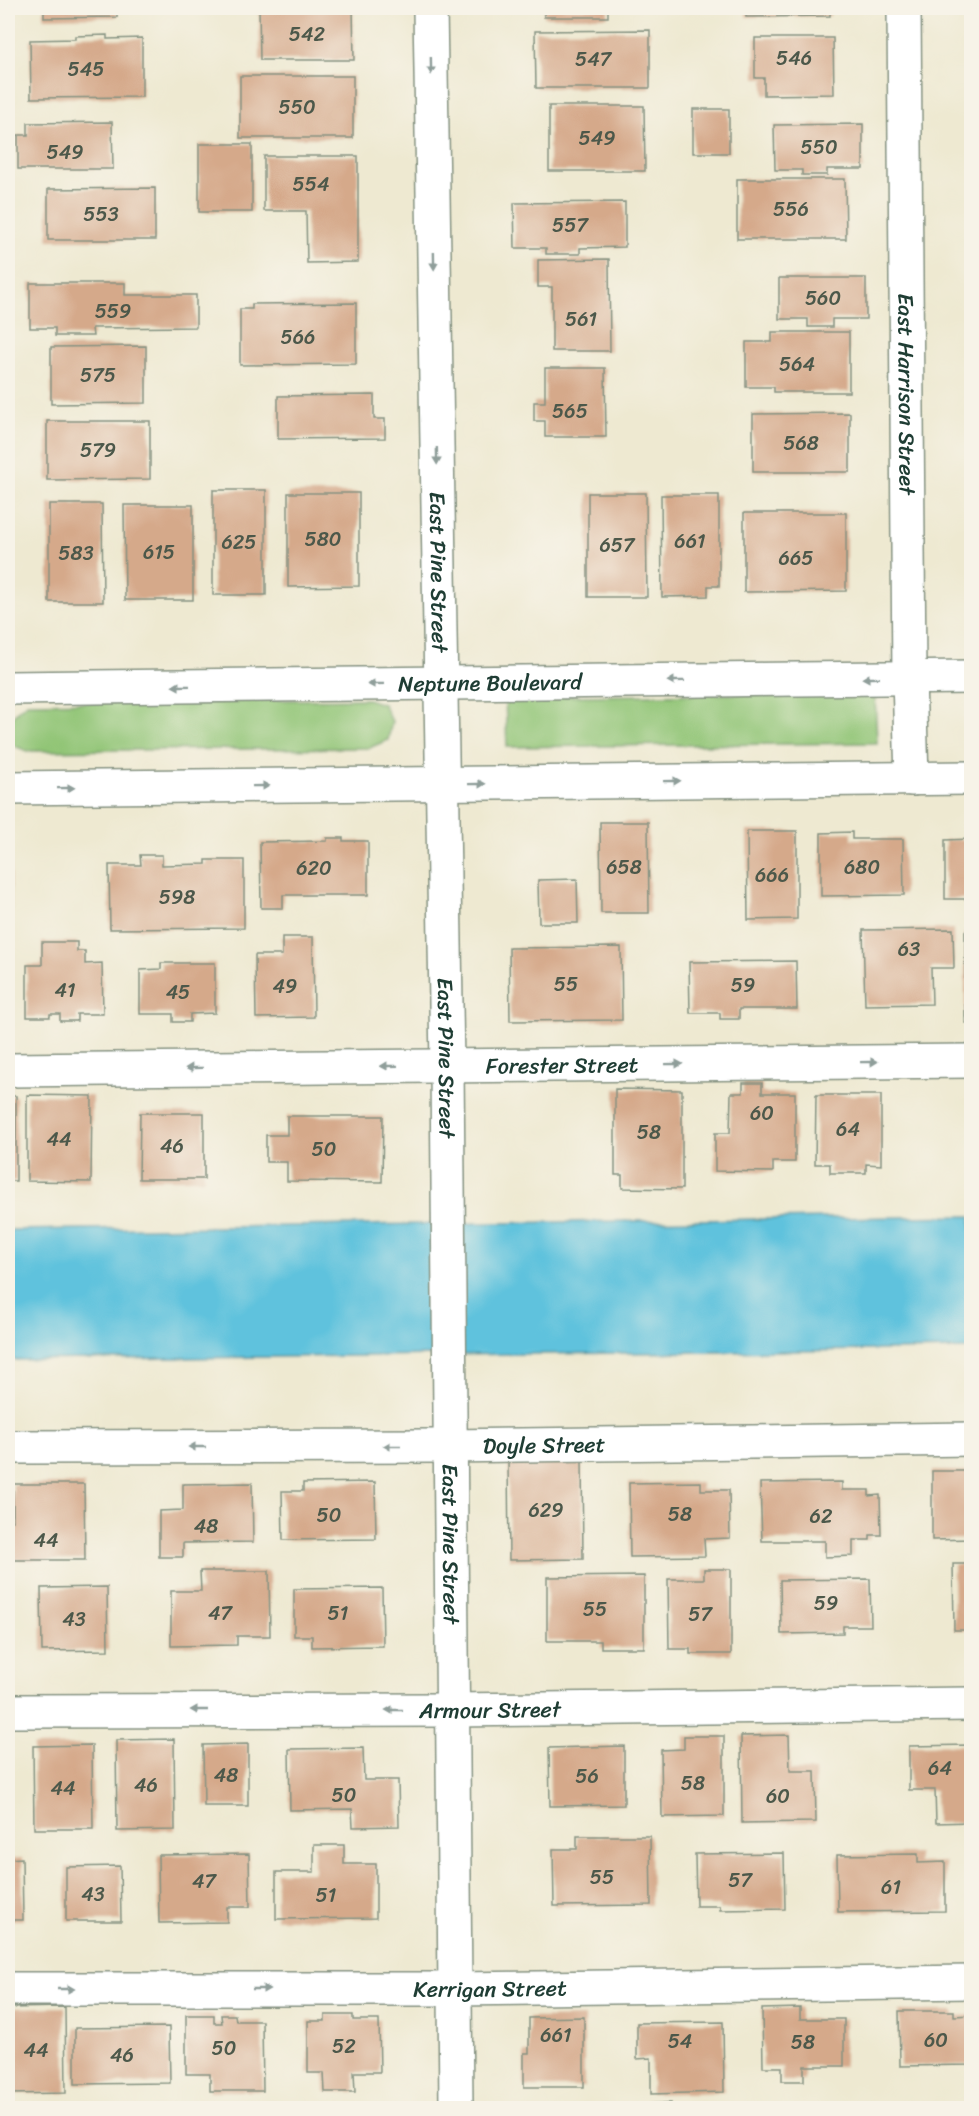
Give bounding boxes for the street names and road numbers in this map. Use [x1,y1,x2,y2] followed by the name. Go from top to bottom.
[886,293,927,496] street label: East Harrison Street
[418,491,459,654] street label: East Pine Street
[398,662,583,704] street label: Neptune Boulevard
[426,977,467,1139] street label: East Pine Street
[485,1045,639,1086] street label: Forester Street
[483,1425,606,1466] street label: Doyle Street
[430,1463,471,1625] street label: East Pine Street
[418,1690,562,1730] street label: Armour Street
[413,1968,567,2009] street label: Kerrigan Street

